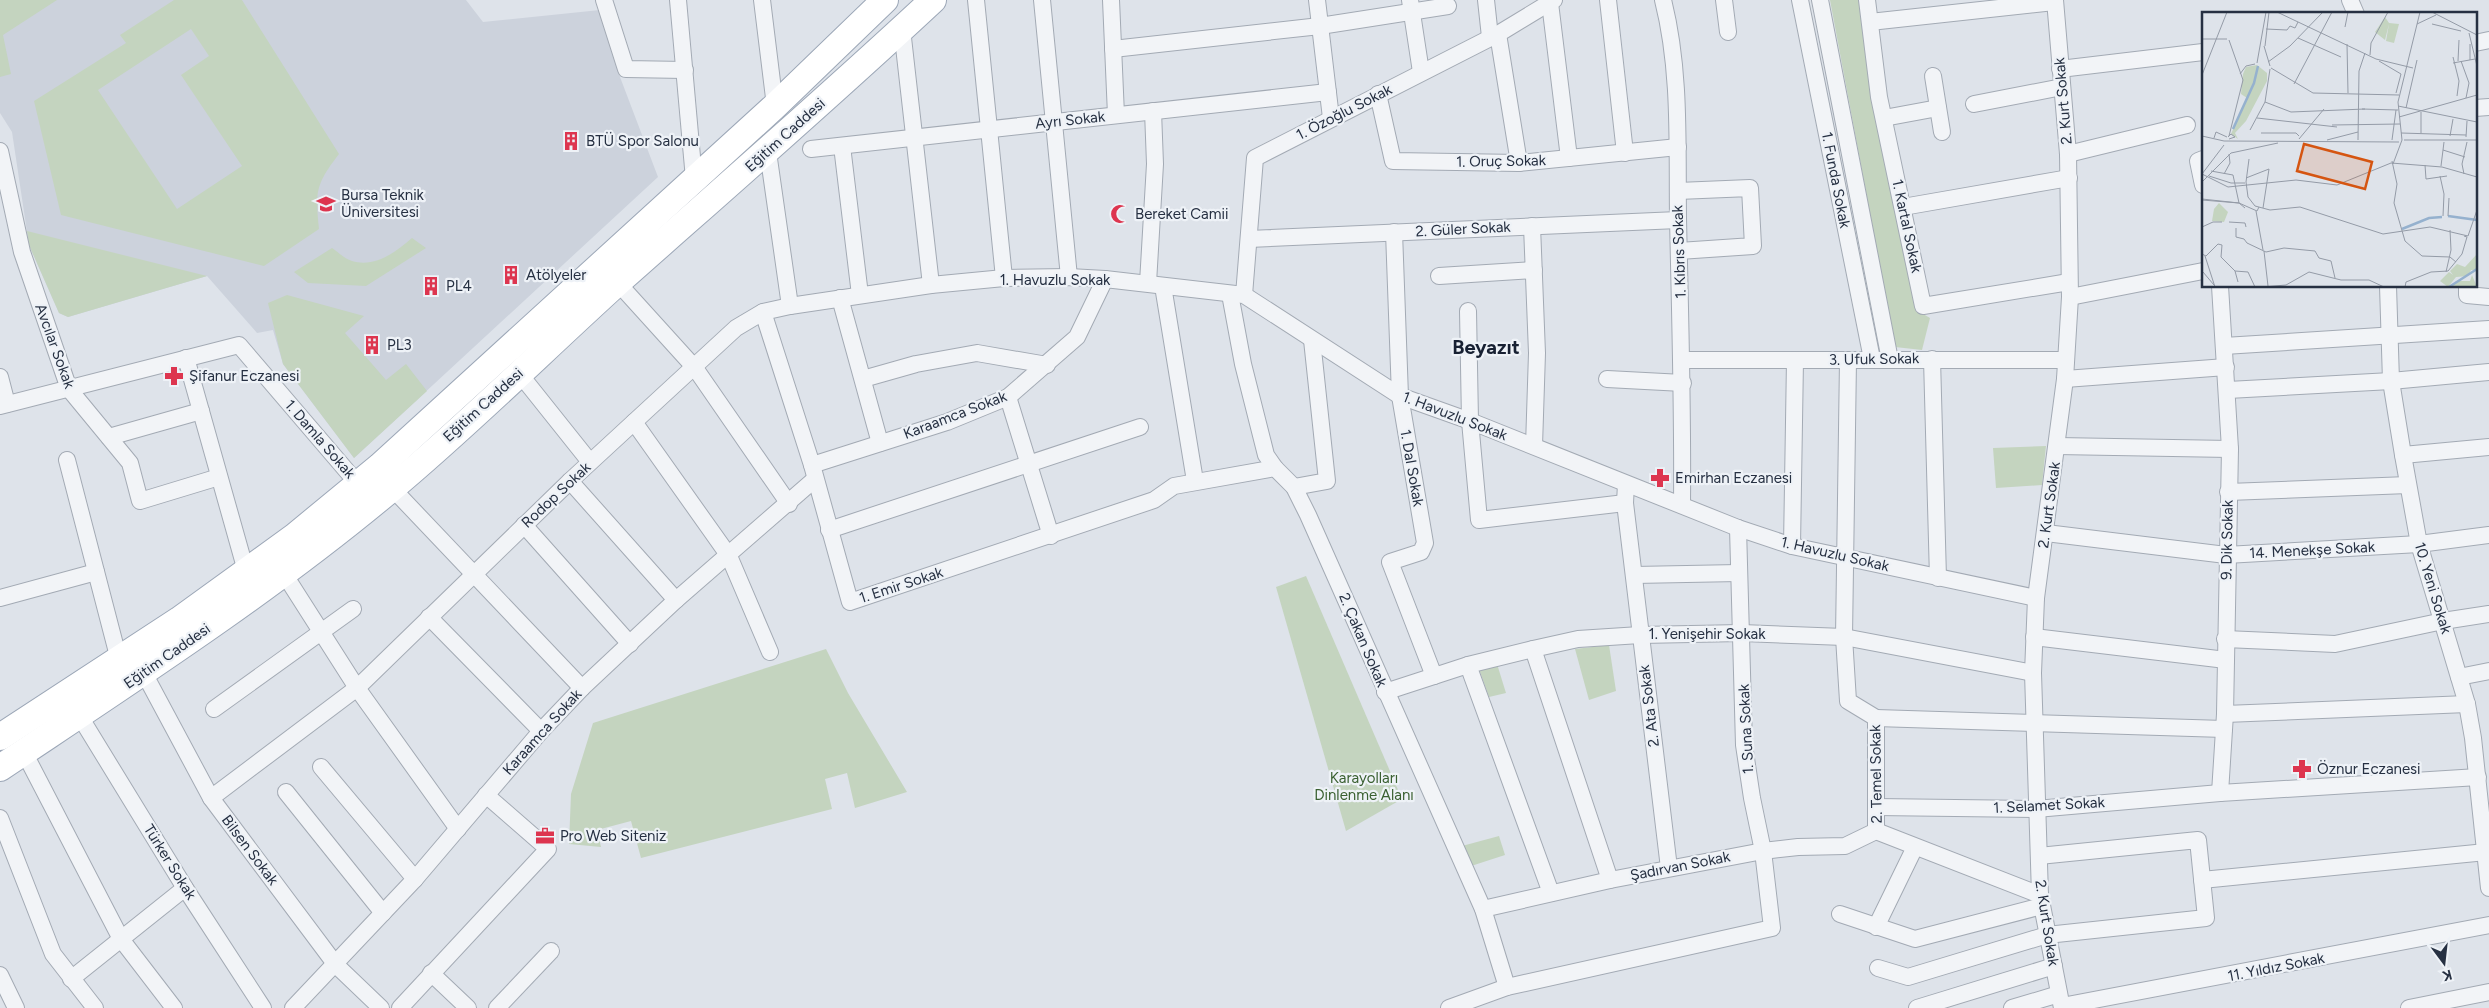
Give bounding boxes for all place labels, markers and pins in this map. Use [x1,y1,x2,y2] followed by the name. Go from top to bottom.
[560,130,582,152] building icon: BTÜ Spor Salonu
[586,132,699,150] place label: BTÜ Spor Salonu
[341,186,425,221] place label: Bursa Teknik Üniversitesi
[315,193,337,215] school or university icon: Bursa Teknik Üniversitesi
[1109,203,1131,225] mosque icon: Bereket Camii
[1135,205,1228,223] place label: Bereket Camii
[500,264,522,286] building icon: Atölyeler
[526,266,586,284] place label: Atölyeler
[420,275,442,297] building icon: PL4
[446,277,472,295] place label: PL4
[361,334,383,356] building icon: PL3
[387,336,412,354] place label: PL3
[163,365,185,387] pharmacy icon: Şifanur Eczanesi
[189,367,299,385] place label: Şifanur Eczanesi
[1649,467,1671,489] pharmacy icon: Emirhan Eczanesi
[1675,469,1792,487] place label: Emirhan Eczanesi
[2291,758,2313,780] pharmacy icon: Öznur Eczanesi
[2317,760,2421,778] place label: Öznur Eczanesi
[534,825,556,847] office icon: Pro Web Siteniz
[560,827,666,845] place label: Pro Web Siteniz

